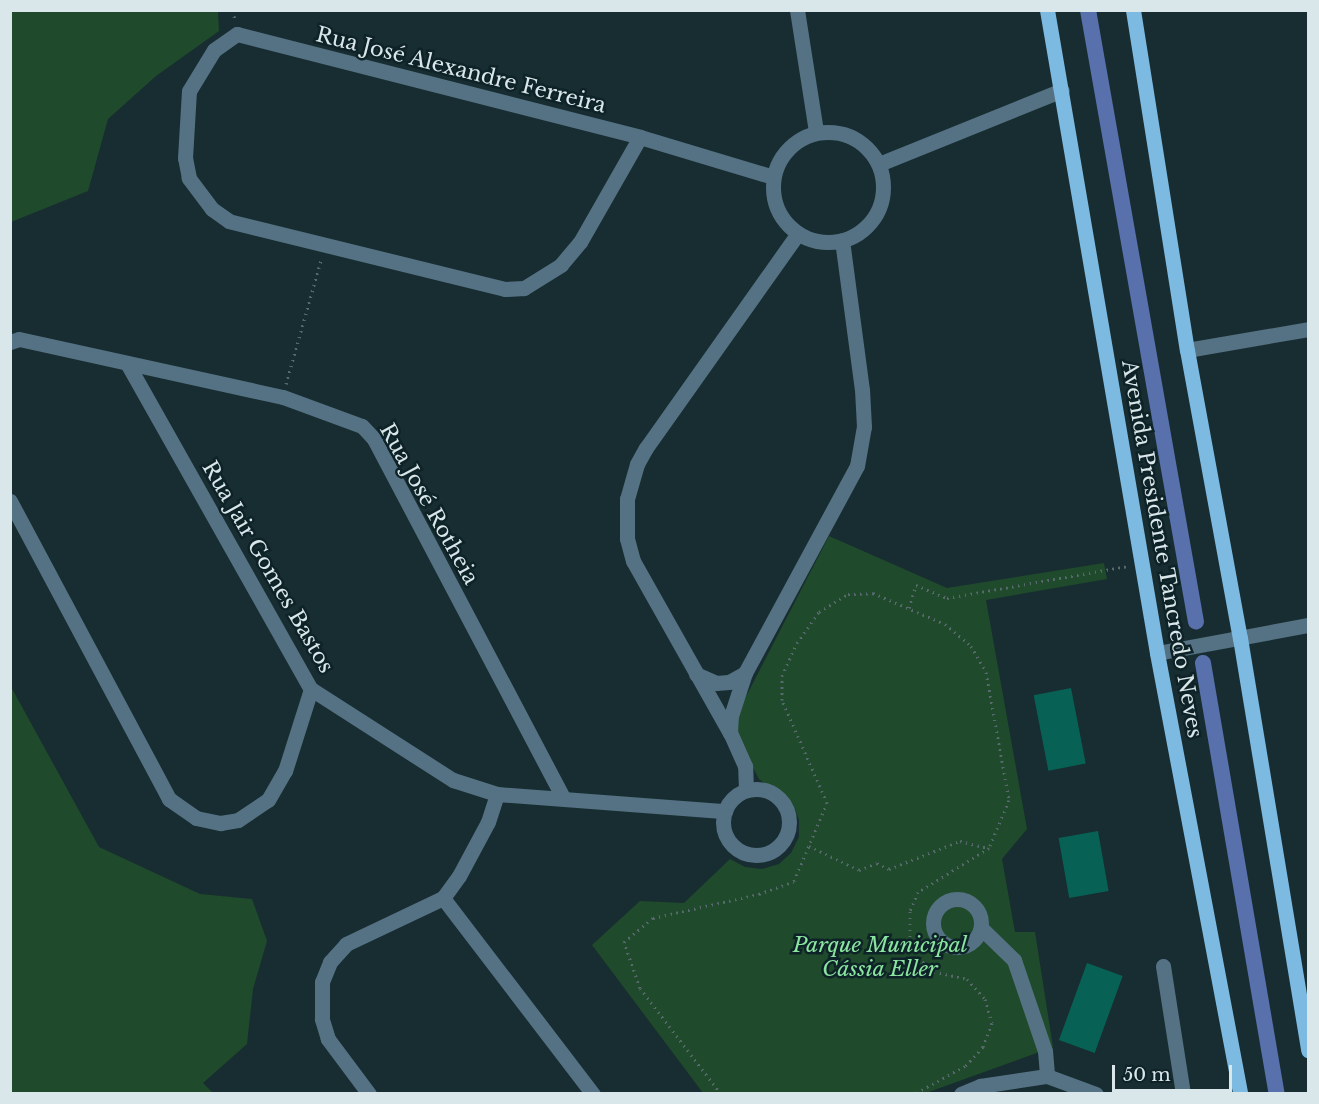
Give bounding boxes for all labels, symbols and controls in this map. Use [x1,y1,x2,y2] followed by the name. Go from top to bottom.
[313,22,609,118] street label: Rua José Alexandre Ferreira
[1116,358,1208,740] street label: Avenida Presidente Tancredo Neves
[374,419,484,589] street label: Rua José Rotheia
[197,456,339,678] street label: Rua Jair Gomes Bastos
[793,932,967,982] park label: Parque Municipal Cássia Eller
[1115,1053,1235,1091] scale bar
[1123,1064,1171,1086] text: 50 m

